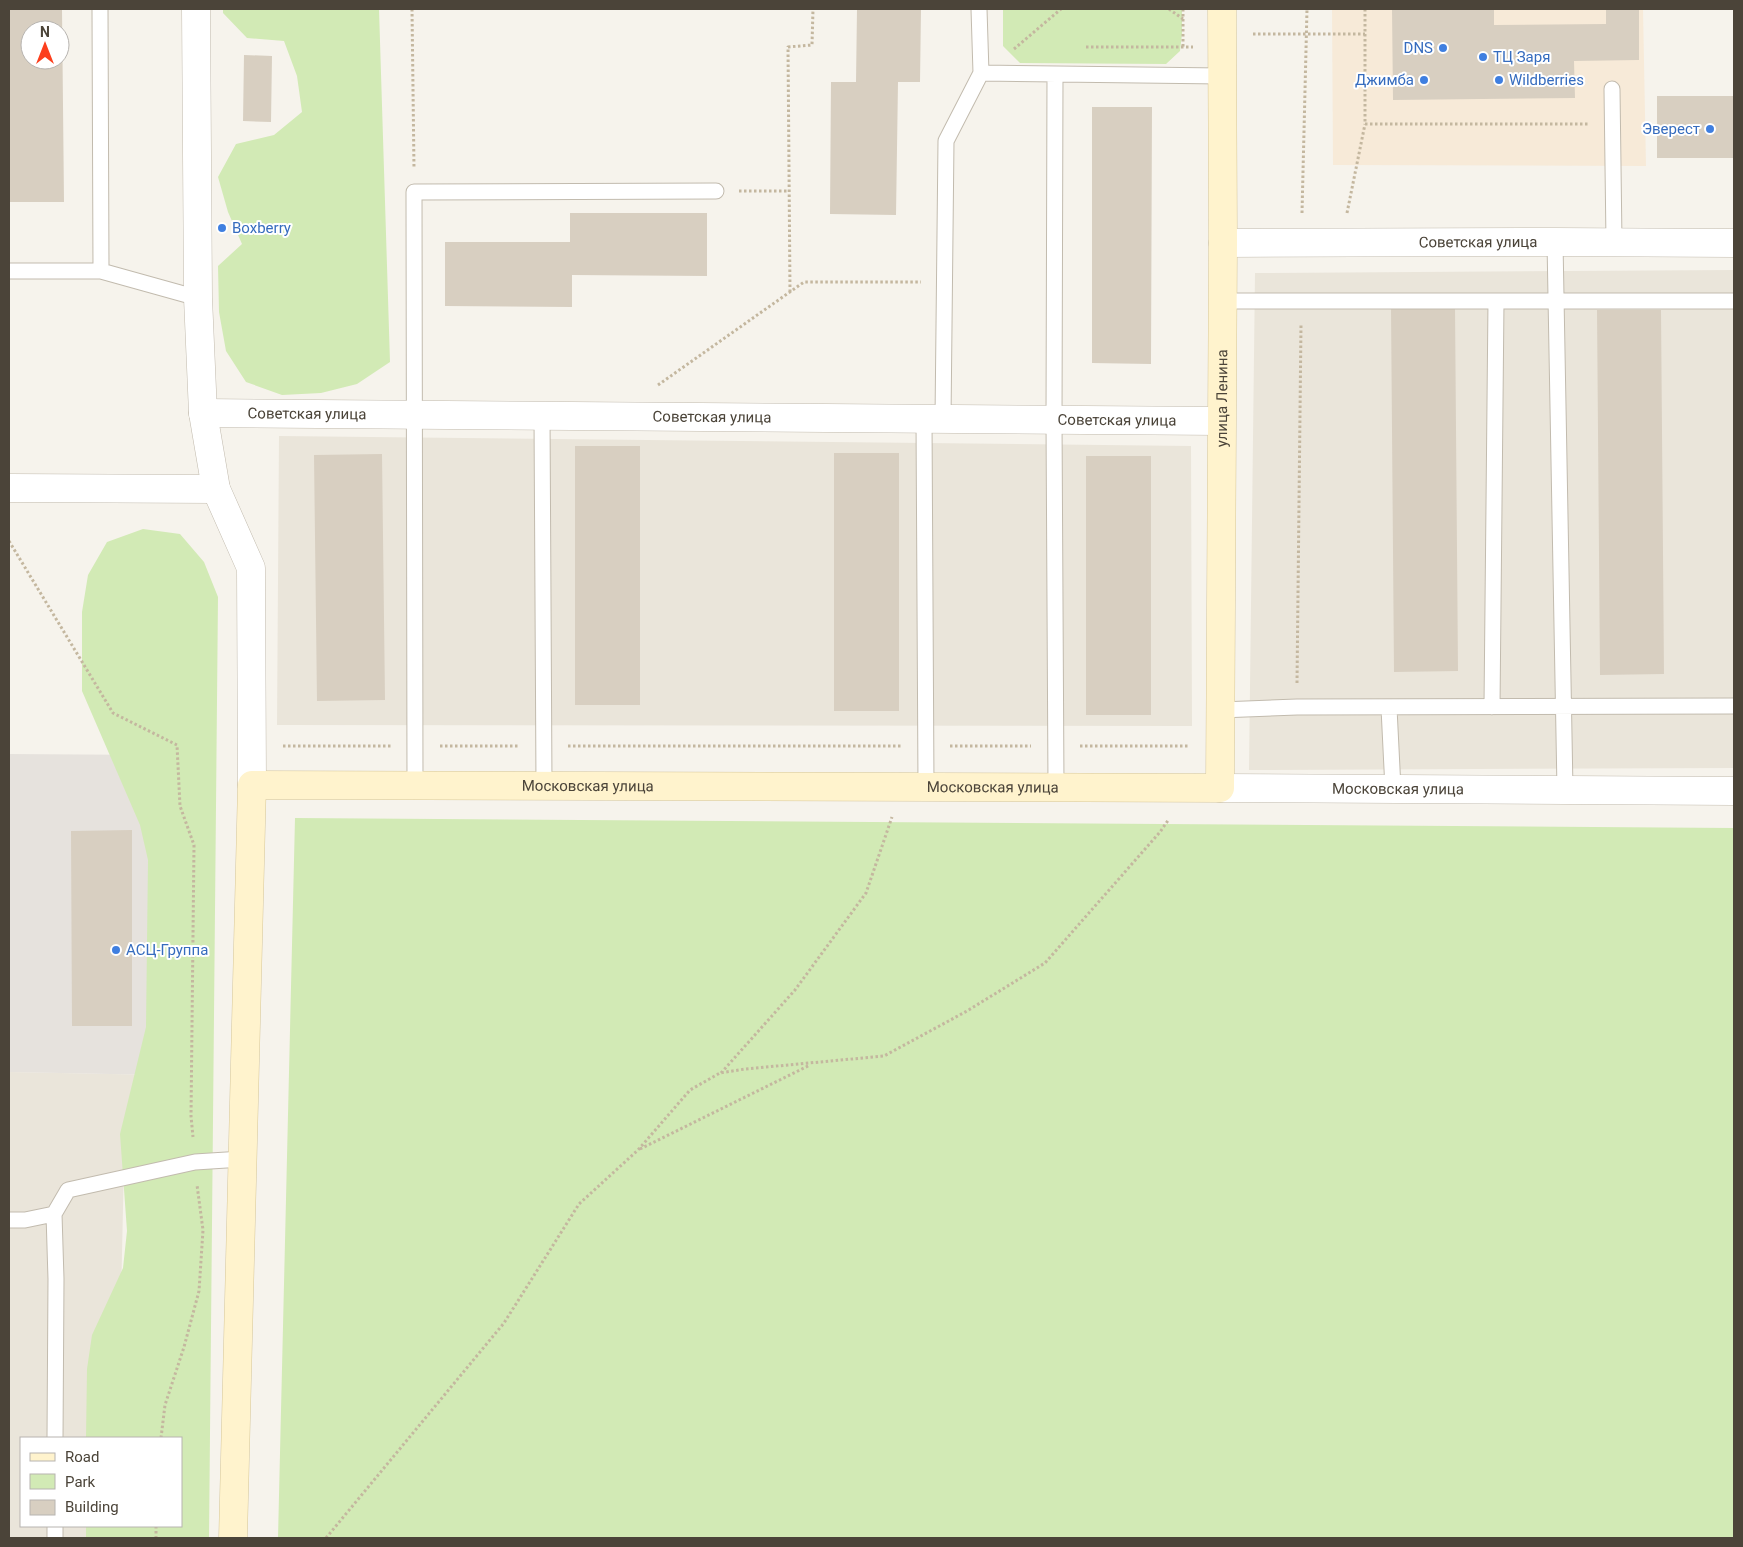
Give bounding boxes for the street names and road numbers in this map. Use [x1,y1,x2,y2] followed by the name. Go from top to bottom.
[1419,233,1537,251] street label: Советская улица
[1213,349,1231,447] street label: улица Ленина
[248,404,366,423] street label: Советская улица
[653,408,771,426] street label: Советская улица
[1058,411,1176,430] street label: Советская улица
[522,777,654,795] street label: Московская улица
[927,778,1059,797] street label: Московская улица
[1332,780,1464,798] street label: Московская улица

